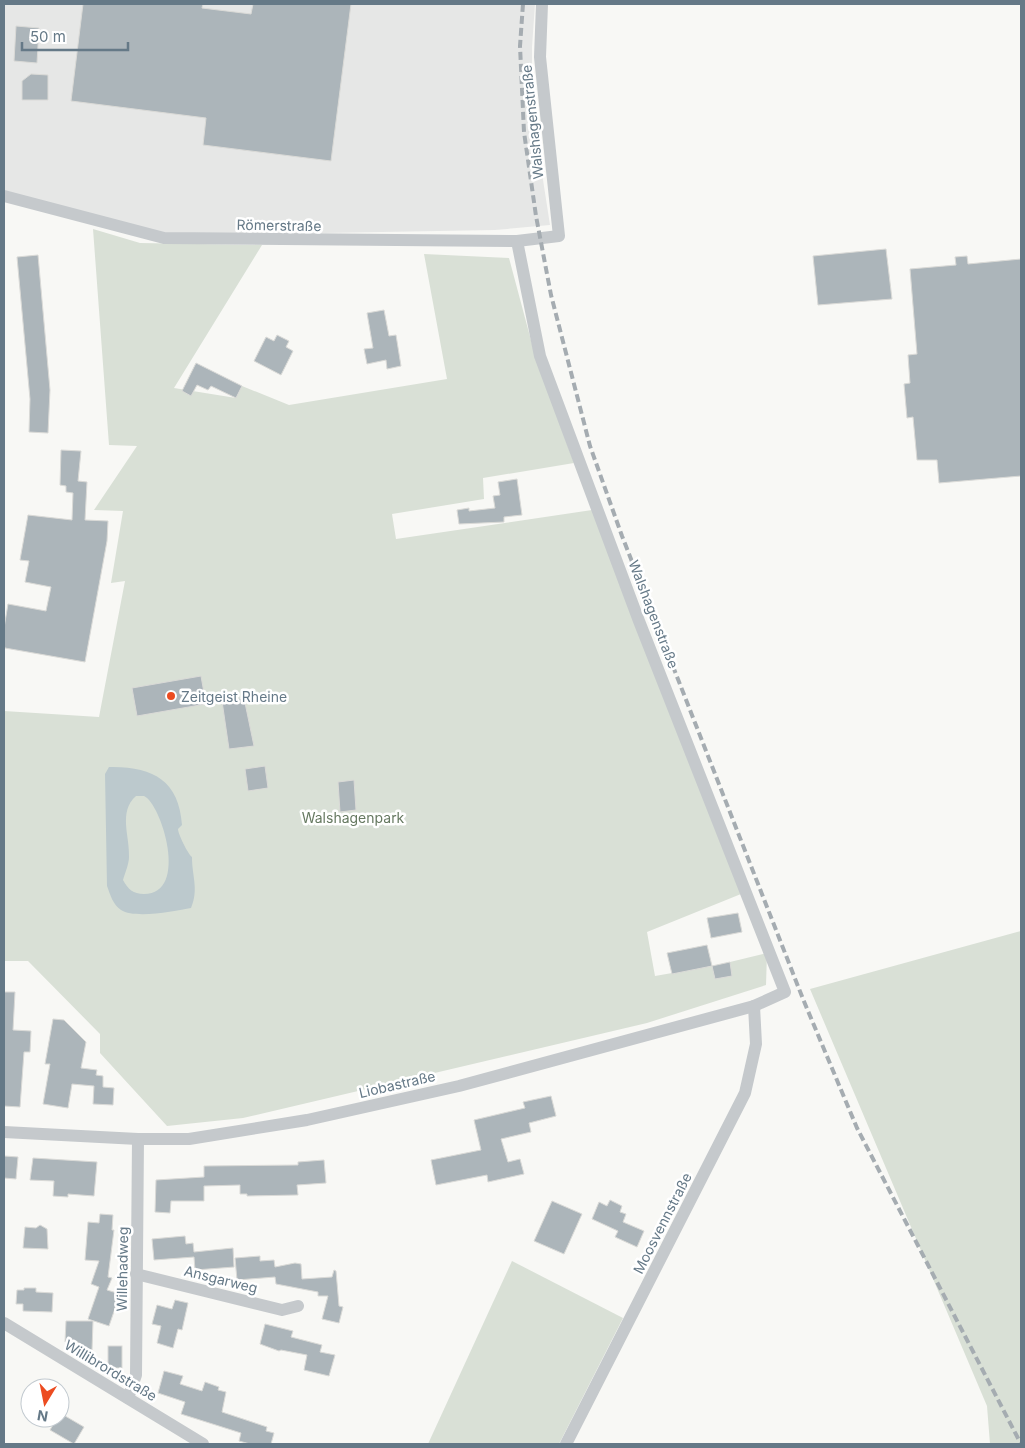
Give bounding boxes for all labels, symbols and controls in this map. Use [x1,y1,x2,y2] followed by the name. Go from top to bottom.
[22,20,129,52] scale bar
[30,27,66,46] text: 50 m
[518,64,546,180] street label: Walshagenstraße
[236,216,322,234] street label: Römerstraße
[625,557,683,671] street label: Walshagenstraße
[181,688,287,705] place label: Zeitgeist Rheine
[165,690,177,702] marker: Zeitgeist Rheine
[302,809,405,826] park label: Walshagenpark
[357,1067,437,1101] street label: Liobastraße
[629,1170,695,1276] street label: Moosvennstraße
[113,1226,131,1312] street label: Willehadweg
[183,1262,259,1296] street label: Ansgarweg
[62,1336,160,1404] street label: Willibrordstraße
[20,1378,70,1428] north arrow
[36,1407,49,1426] text: N

